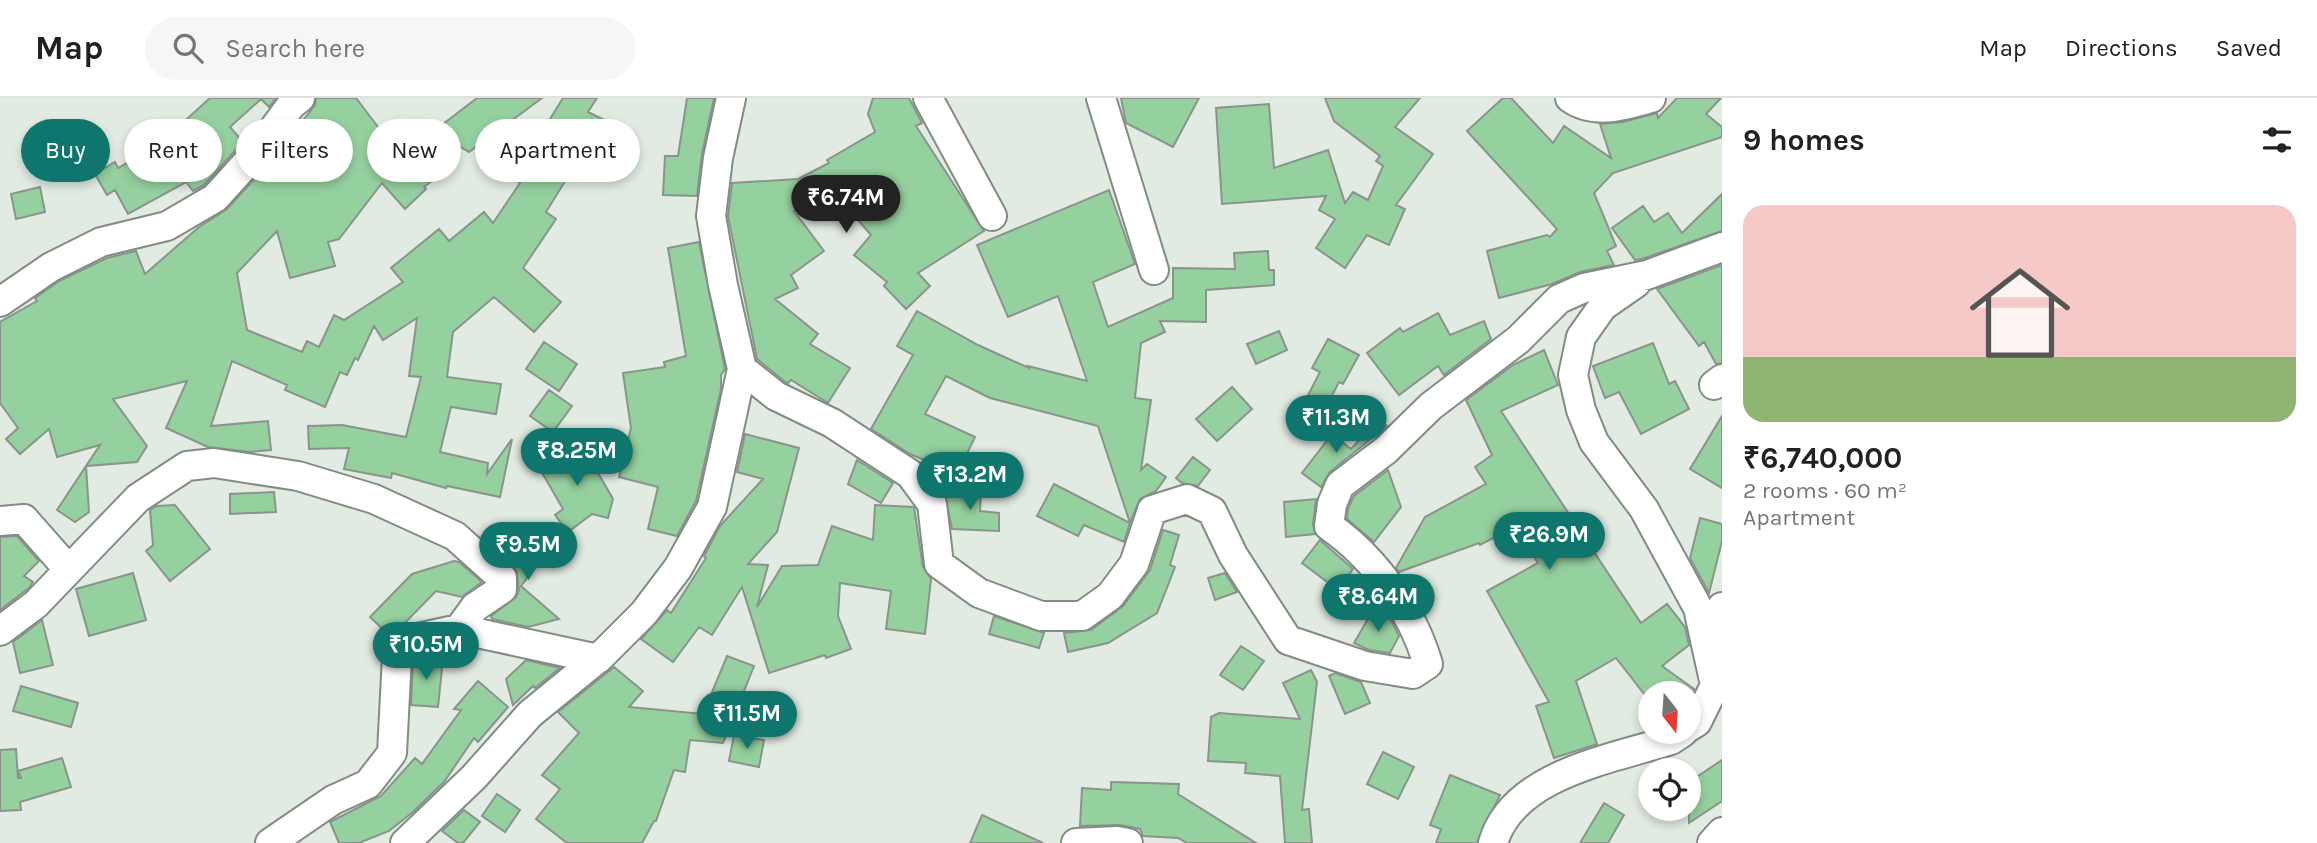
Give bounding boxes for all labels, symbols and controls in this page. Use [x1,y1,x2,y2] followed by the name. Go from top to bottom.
[145,17,635,80] search box
[35,29,103,67] text: Map
[169,29,207,67] icon: search
[225,33,365,64] text: Search here
[1979,34,2027,62] text: Map
[2065,34,2178,62] text: Directions
[2216,34,2282,62] text: Saved
[21,119,110,182] chip: Buy
[124,119,222,182] chip: Rent
[236,119,353,182] chip: Filters
[367,119,461,182] chip: New
[475,119,640,182] chip: Apartment
[2258,121,2296,159] icon: filters
[1743,122,1865,158] text: 9 homes
[789,176,903,235] pin: ₹6.74M
[807,184,885,211] text: ₹6.74M
[1957,250,2083,376] icon: home
[1279,396,1393,455] pin: ₹11.3M
[1302,404,1370,431] text: ₹11.3M
[520,428,634,488] pin: ₹8.25M
[537,437,617,464] text: ₹8.25M
[1743,440,1902,476] text: ₹6,740,000
[913,452,1027,512] pin: ₹13.2M
[933,461,1007,488] text: ₹13.2M
[1743,477,1907,504] text: 2 rooms · 60 m²
[1743,504,1855,531] text: Apartment
[1492,512,1606,572] pin: ₹26.9M
[1509,521,1589,548] text: ₹26.9M
[479,522,577,582] pin: ₹9.5M
[495,531,561,558] text: ₹9.5M
[1321,574,1435,634] pin: ₹8.64M
[1338,583,1418,610] text: ₹8.64M
[369,622,483,682] pin: ₹10.5M
[389,631,463,658] text: ₹10.5M
[1638,681,1701,744] north arrow
[1638,681,1701,821] map controls
[690,692,804,751] pin: ₹11.5M
[713,700,781,727] text: ₹11.5M
[1638,758,1701,821] button: locate

